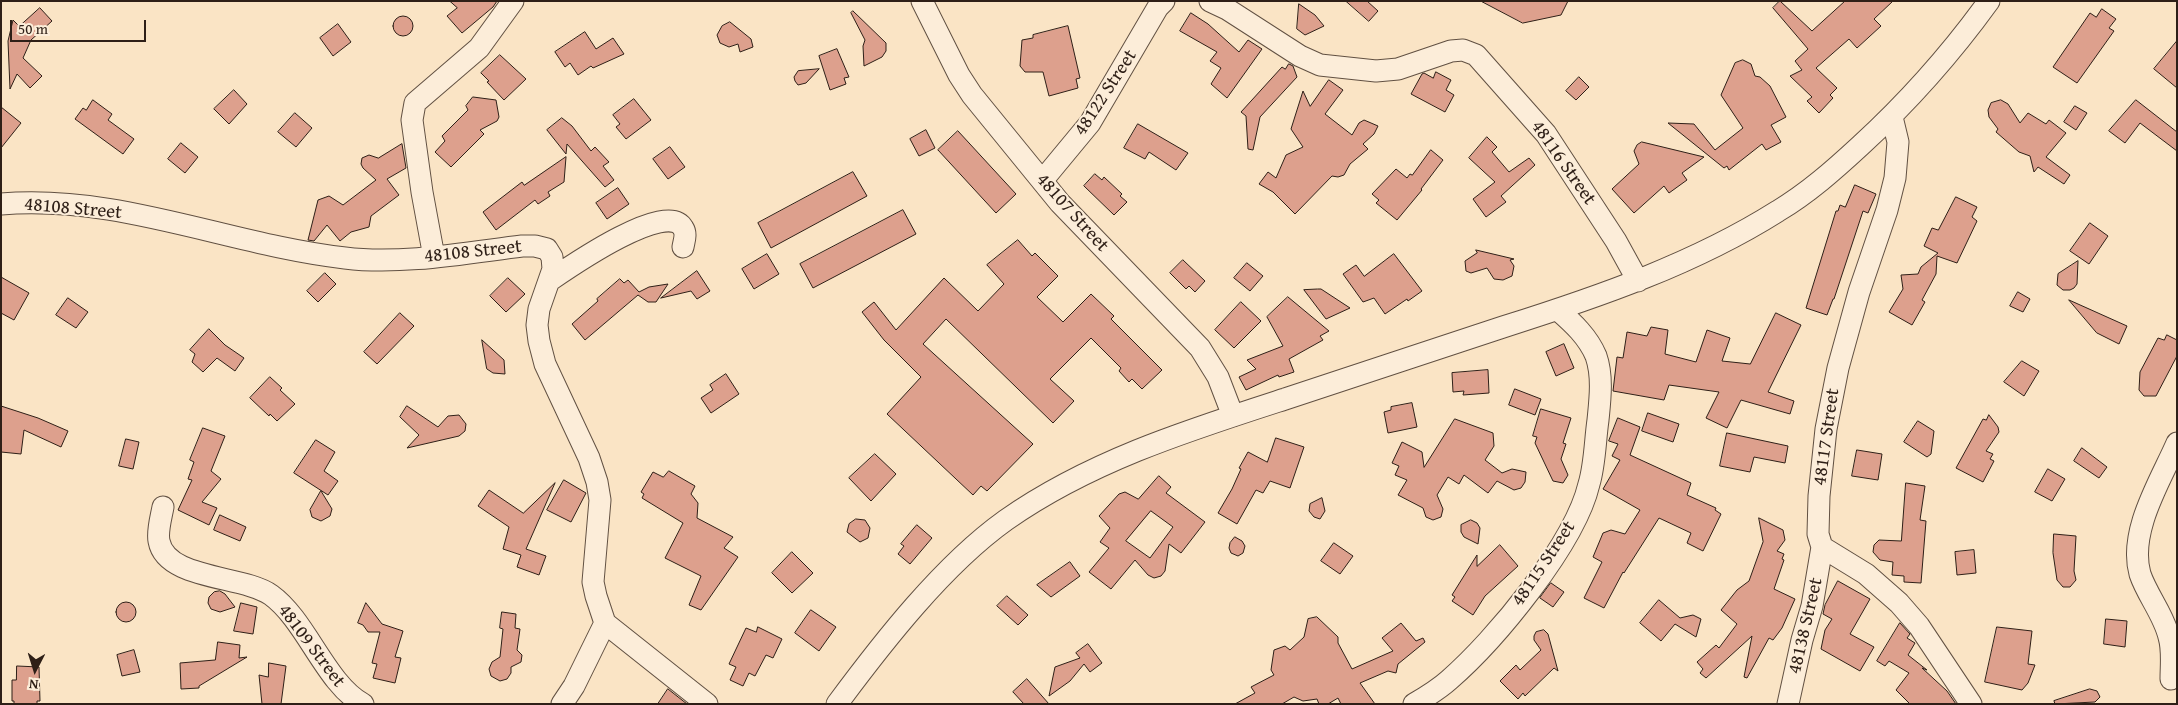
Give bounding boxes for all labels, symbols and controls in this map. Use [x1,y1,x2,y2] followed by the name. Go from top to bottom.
[12,10,149,42] scale bar
[18,18,48,39] text: 50 m
[1070,46,1142,140] street label: 48122 Street
[1526,116,1600,210] street label: 48116 Street
[1031,169,1113,257] street label: 48107 Street
[23,193,123,225] street label: 48108 Street
[423,236,523,268] street label: 48108 Street
[1809,387,1845,487] street label: 48117 Street
[1507,517,1581,611] street label: 48115 Street
[1784,576,1828,676] street label: 48138 Street
[272,600,350,692] street label: 48109 Street
[10,645,60,695] north arrow
[28,675,39,695] text: N

